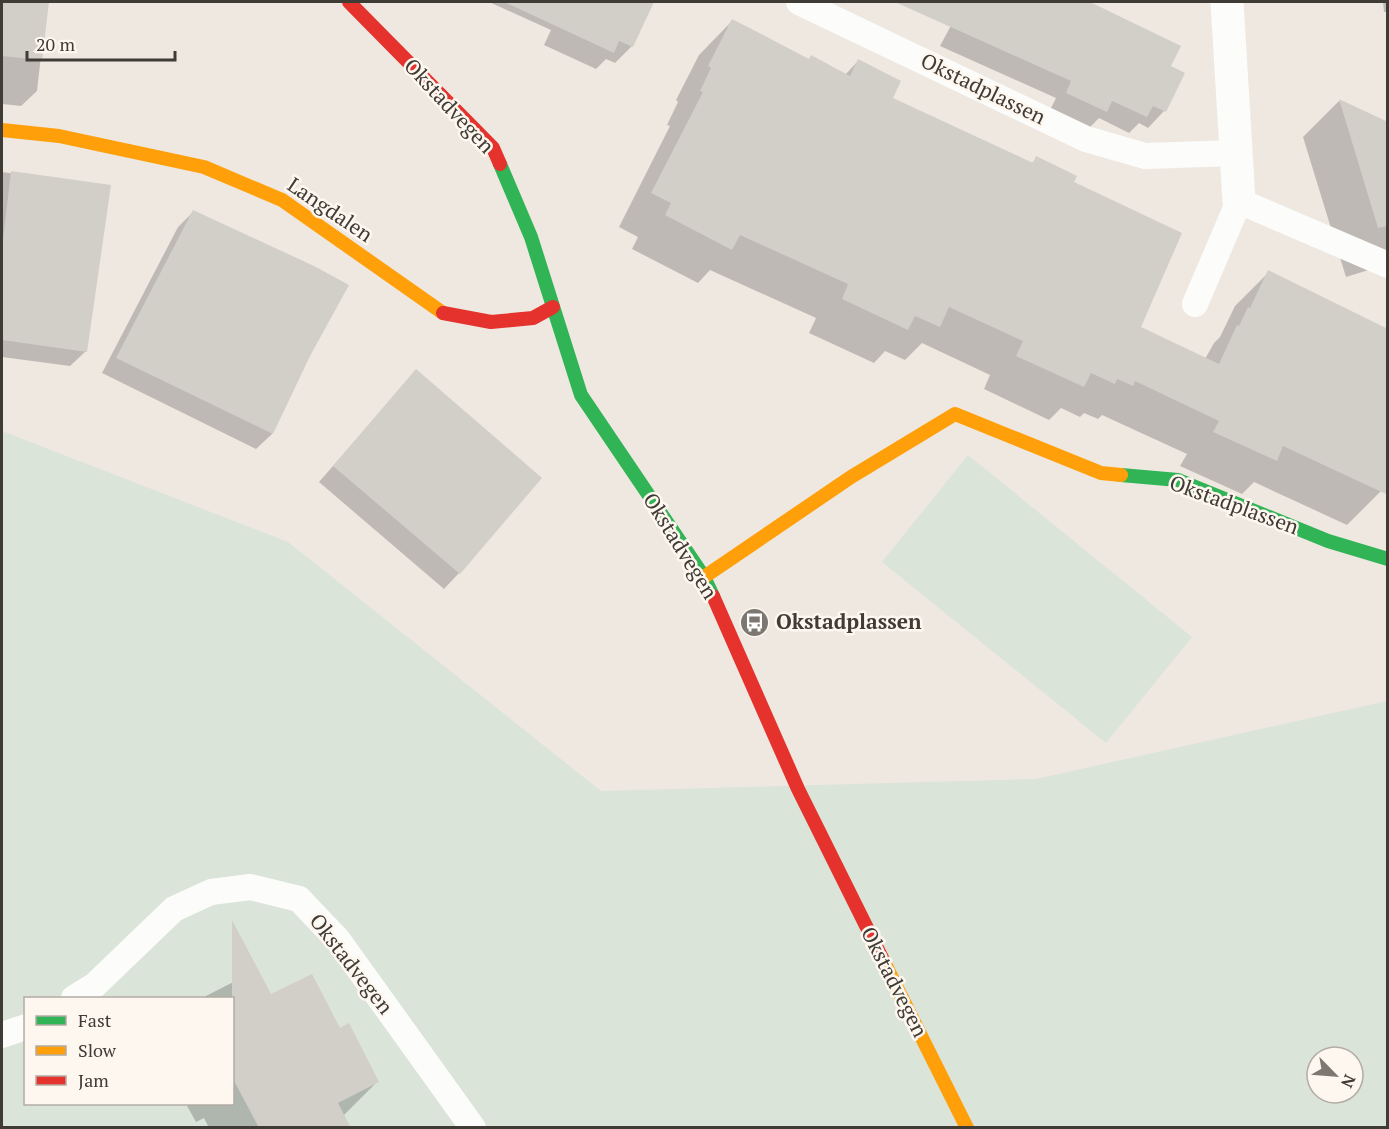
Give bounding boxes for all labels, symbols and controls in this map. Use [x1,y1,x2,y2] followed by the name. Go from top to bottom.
[27,24,176,62] scale bar
[36,32,76,56] text: 20 m
[916,46,1051,131] street label: Okstadplassen
[398,52,501,159] street label: Okstadvegen
[282,170,379,248] street label: Langdalen
[1166,468,1303,541] street label: Okstadplassen
[637,487,725,604] street label: Okstadvegen
[739,606,771,638] bus stop icon: Okstadplassen
[776,607,922,635] place label: Okstadplassen
[304,907,400,1020] street label: Okstadvegen
[855,922,935,1042] street label: Okstadvegen
[24,997,234,1105] legend
[78,1008,112,1032] text: Fast
[78,1038,117,1062] text: Slow
[1305,1045,1365,1105] north arrow
[78,1068,109,1092] text: Jam
[1336,1071,1361,1091] text: N

